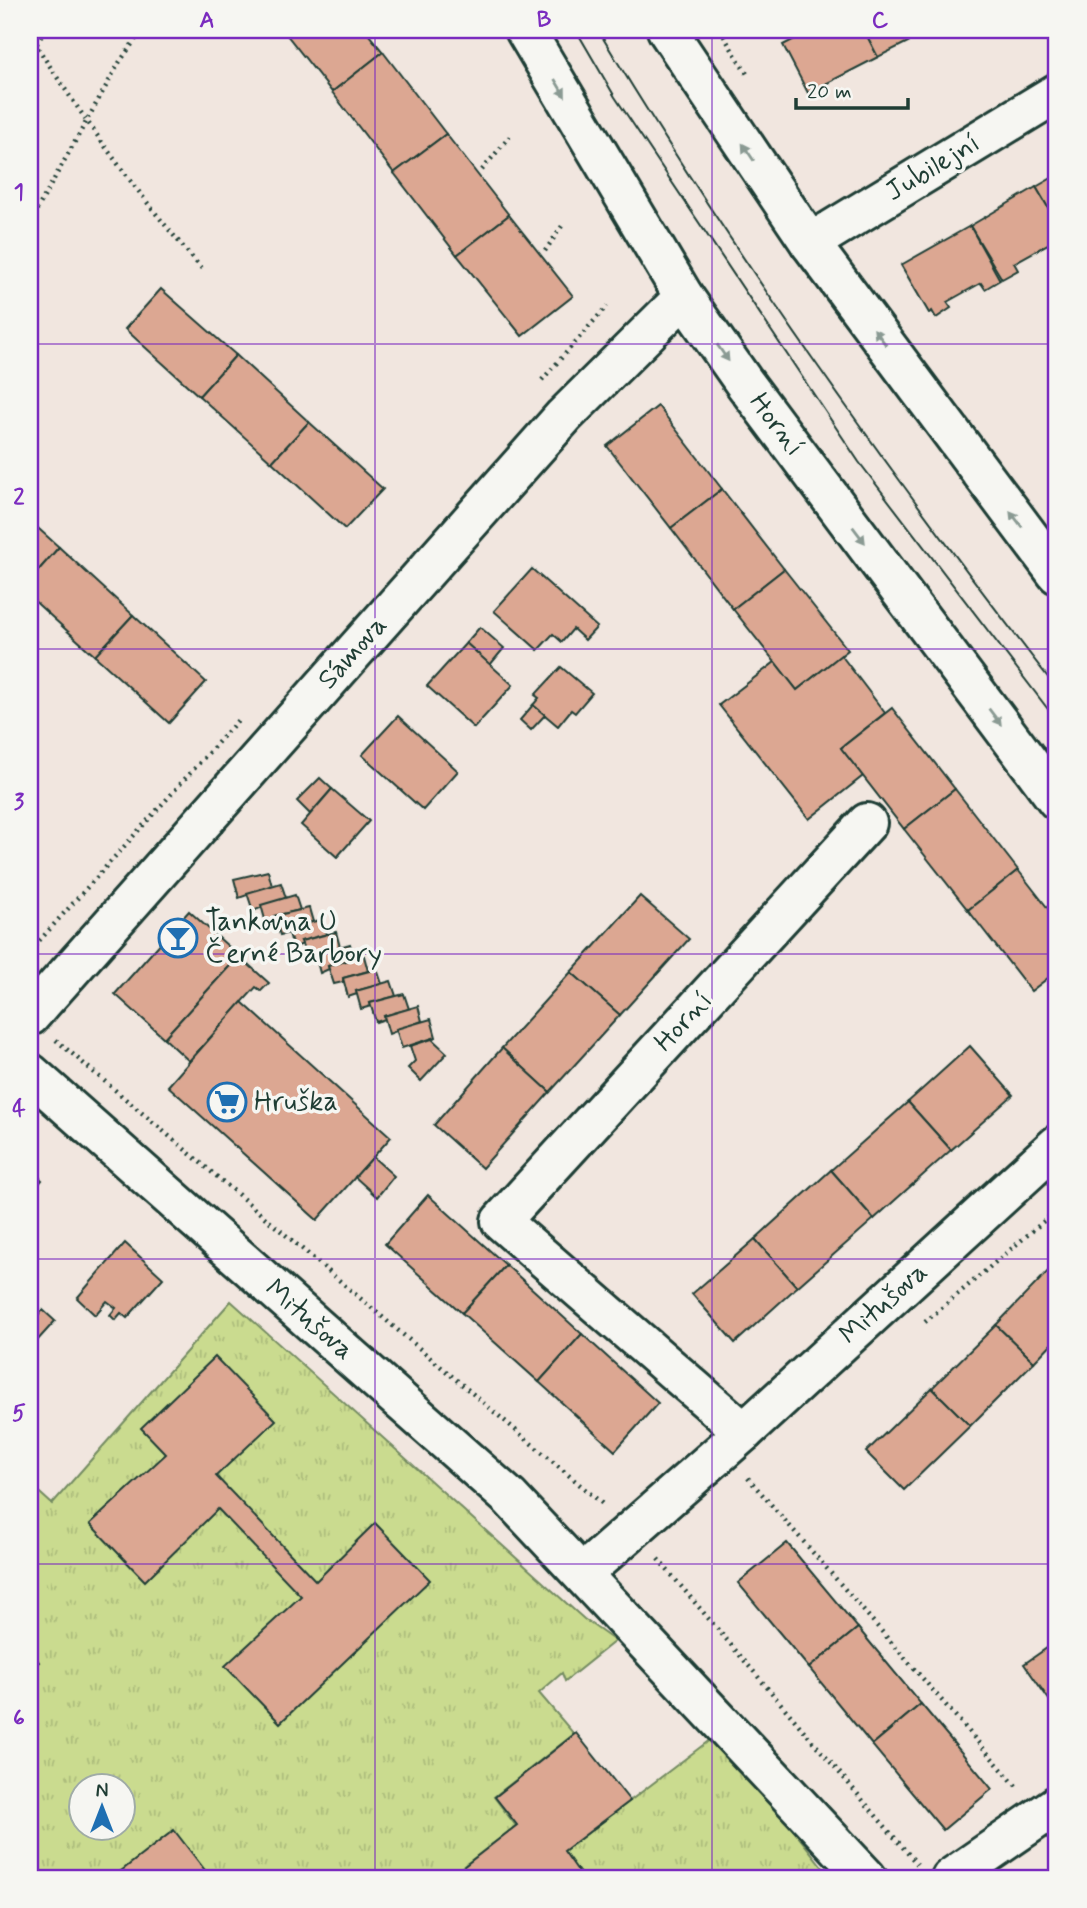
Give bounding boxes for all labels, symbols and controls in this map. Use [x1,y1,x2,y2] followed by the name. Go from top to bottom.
[199,6,215,36] text: A
[537,6,552,36] text: B
[872,6,889,36] text: C
[796,66,908,110] scale bar
[807,78,852,106] text: 20 m
[554,79,566,98] one-way arrow
[879,125,987,211] street label: Jubilejní
[742,142,755,162] one-way arrow
[14,178,24,208] text: 1
[873,328,887,347] one-way arrow
[716,344,730,362] one-way arrow
[740,386,812,464] street label: Horní
[13,483,25,513] text: 2
[1009,511,1024,529] one-way arrow
[851,526,866,544] one-way arrow
[310,608,396,698] street label: Sámova
[988,708,1002,726] one-way arrow
[14,788,25,818] text: 3
[205,904,382,973] place label: Tankovna U Černé Barbory
[157,917,199,959] bar icon: Tankovna U Černé Barbory
[646,984,722,1060] street label: Horní
[206,1081,248,1123] supermarket icon: Hruška
[254,1084,338,1121] place label: Hruška
[12,1094,26,1124] text: 4
[832,1255,936,1353] street label: Mitušova
[257,1271,361,1369] street label: Mitušova
[12,1399,26,1429] text: 5
[13,1704,25,1734] text: 6
[66,1772,136,1842] north arrow
[96,1779,108,1804] text: N

